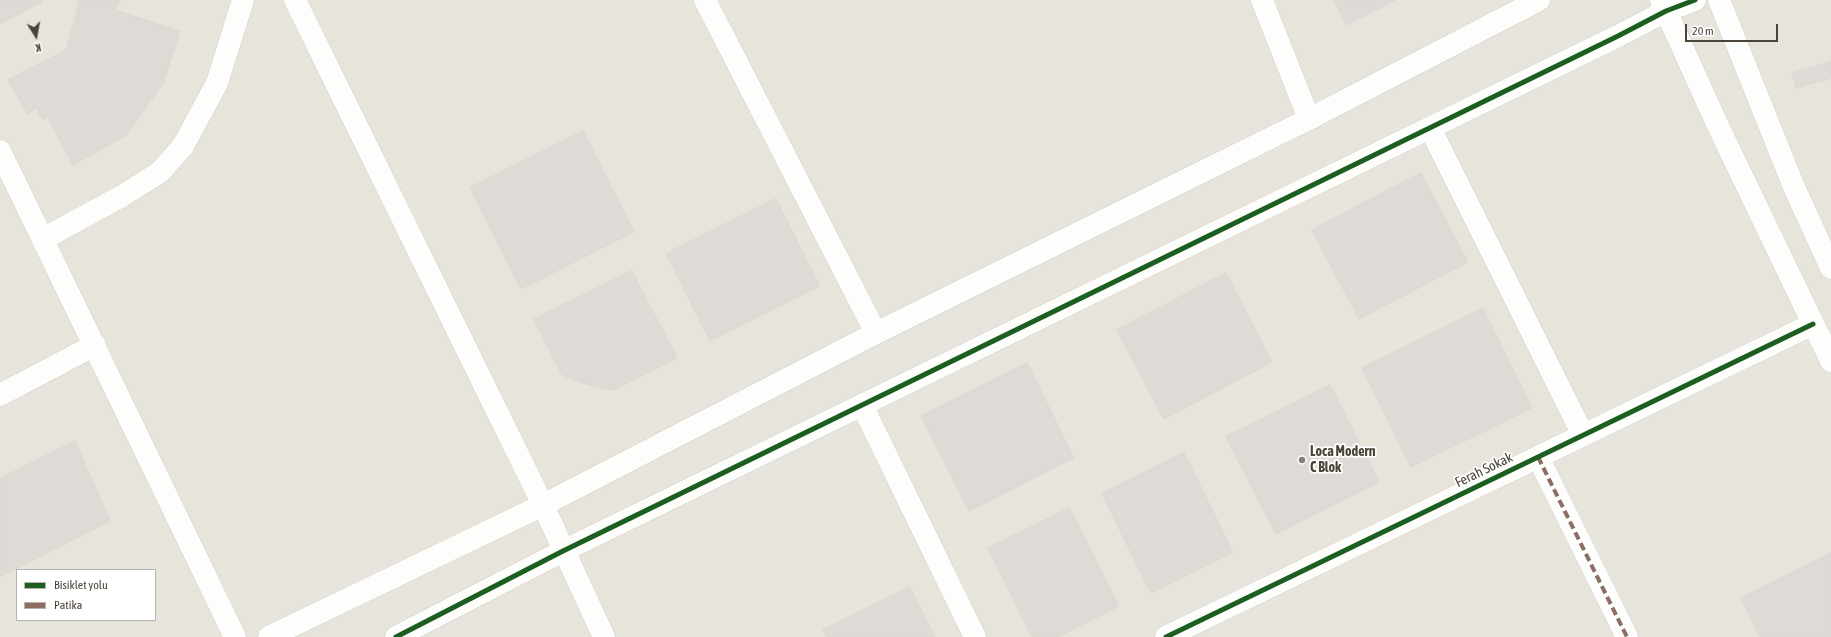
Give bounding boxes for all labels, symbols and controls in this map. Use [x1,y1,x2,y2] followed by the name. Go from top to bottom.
[16,16,56,56] north arrow
[1687,16,1780,42] scale bar
[1692,24,1714,38] text: 20 m
[35,41,42,54] text: K
[1310,444,1375,476] place label: Loca Modern C Blok
[1452,449,1516,491] street label: Ferah Sokak
[1297,455,1307,465] marker: Loca Modern C Blok
[16,569,156,621] legend
[54,578,108,592] text: Bisiklet yolu
[54,598,82,612] text: Patika

